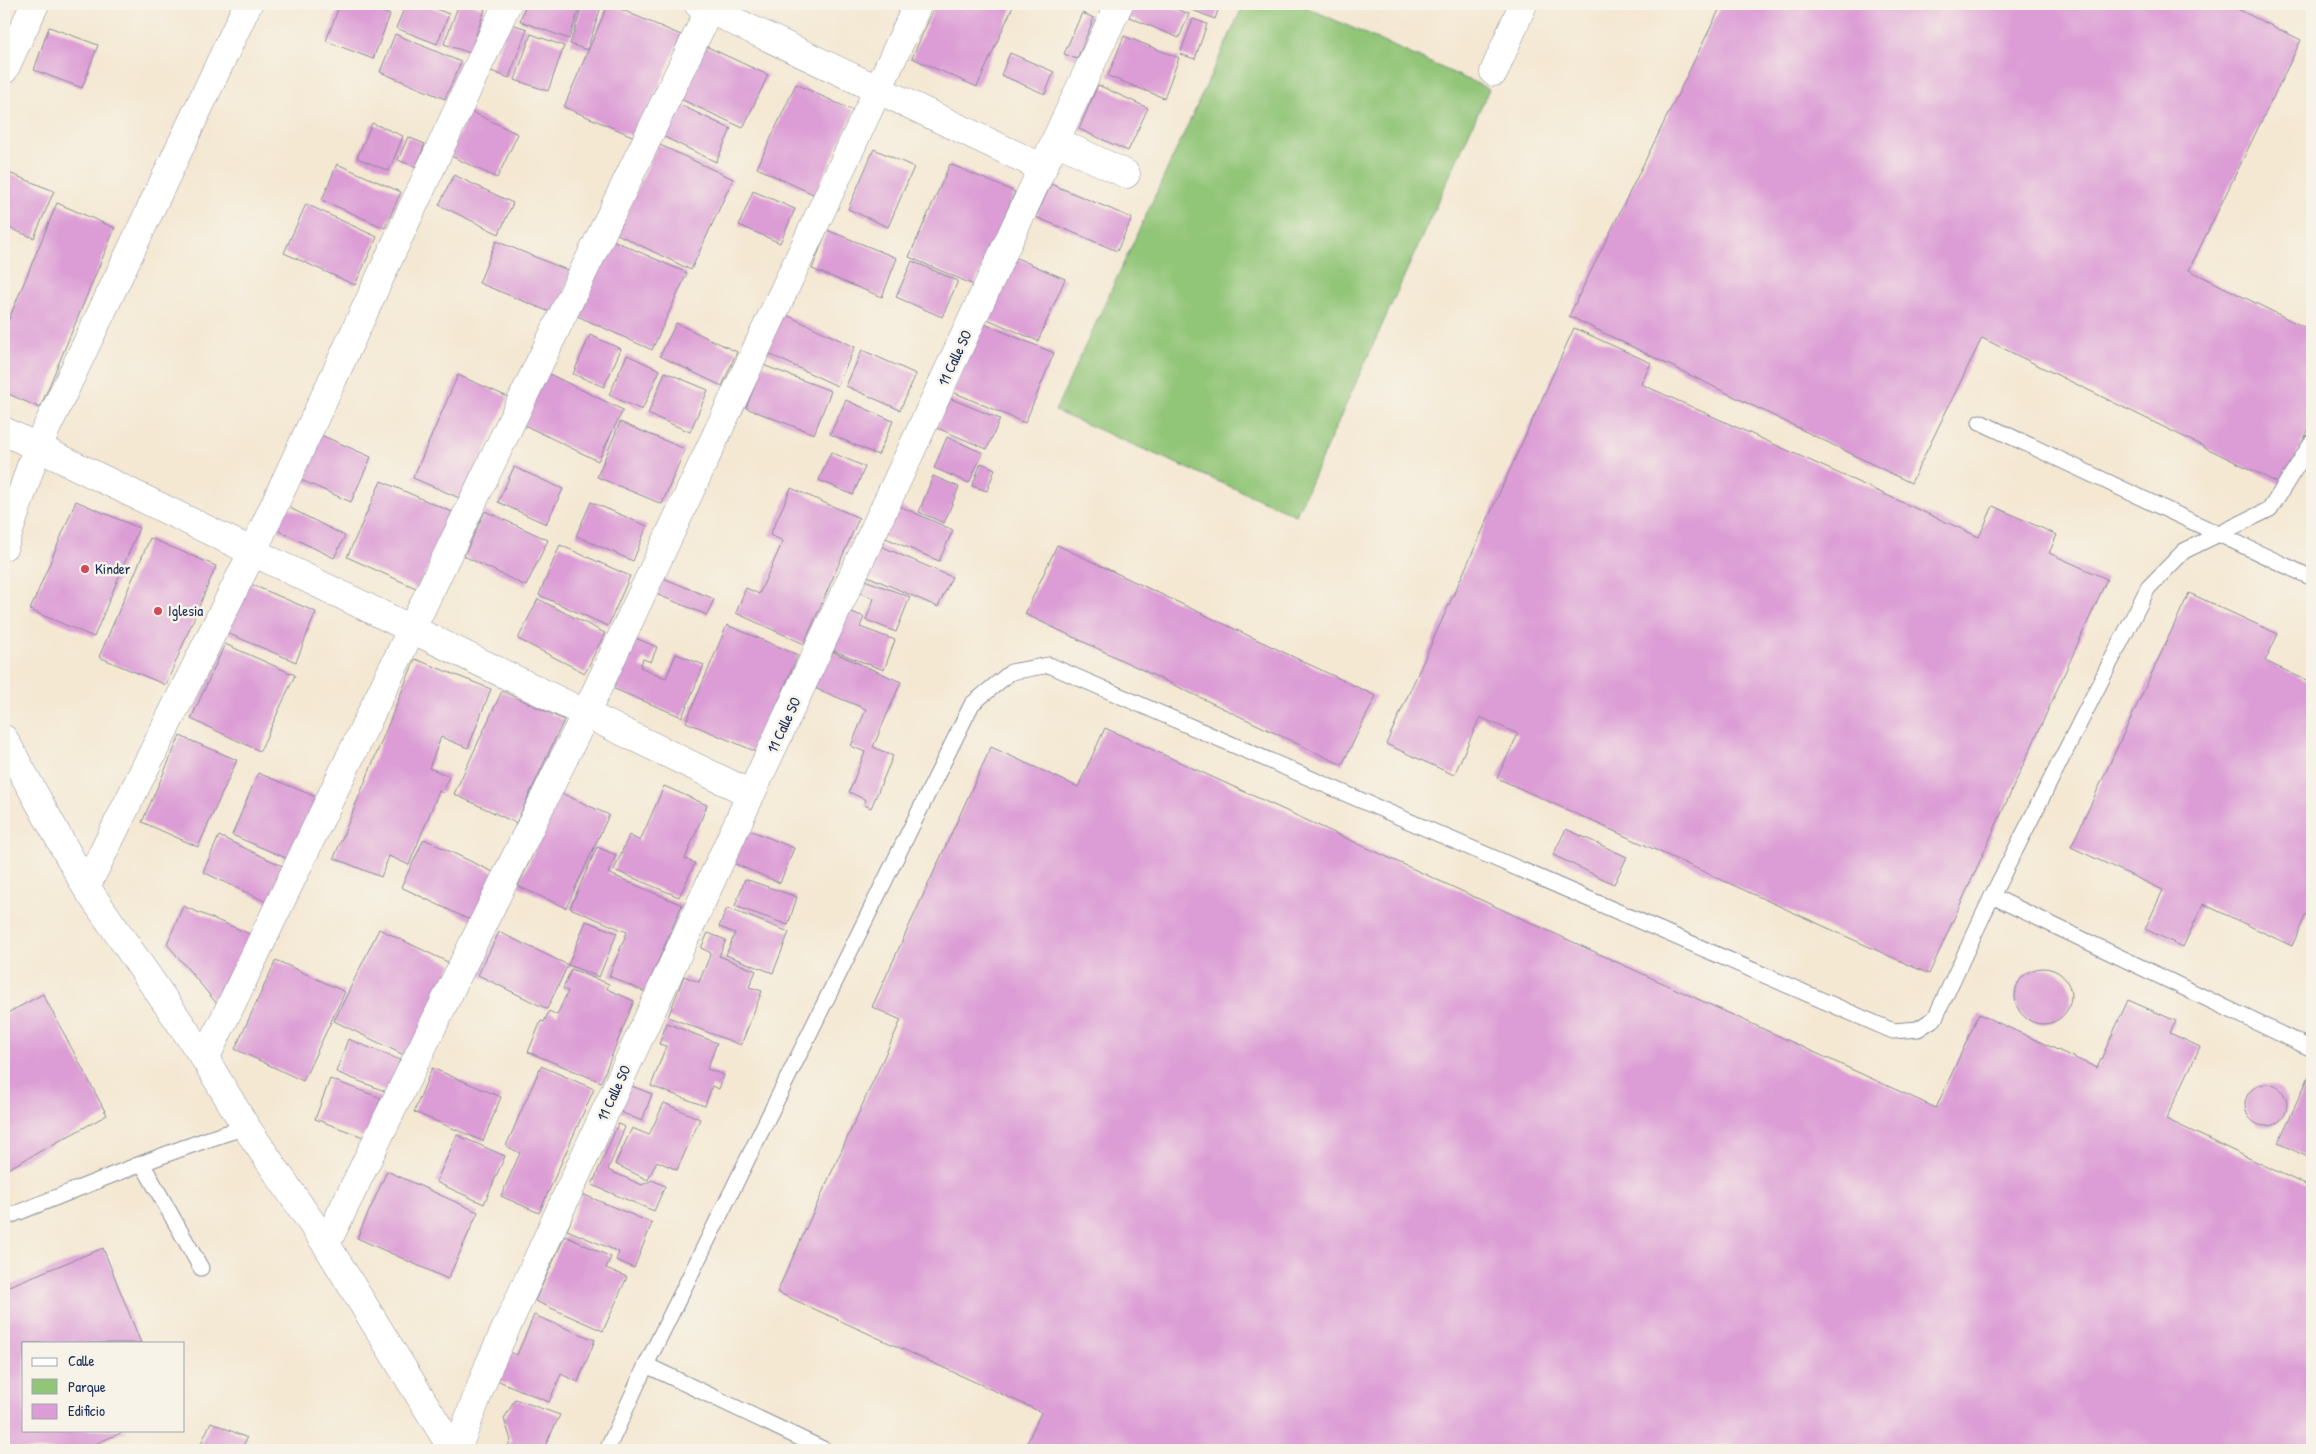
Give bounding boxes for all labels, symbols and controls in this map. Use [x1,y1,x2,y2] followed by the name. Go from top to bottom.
[932,326,977,389] street label: 11 Calle SO
[95,558,131,579] place label: Kinder
[79,563,91,575] marker: Kinder
[168,600,203,621] place label: Iglesia
[152,605,164,617] marker: Iglesia
[761,693,806,756] street label: 11 Calle SO
[591,1061,636,1124] street label: 11 Calle SO
[22,1342,185,1432] legend
[68,1350,95,1371] text: Calle
[68,1376,106,1397] text: Parque
[68,1400,105,1421] text: Edificio

